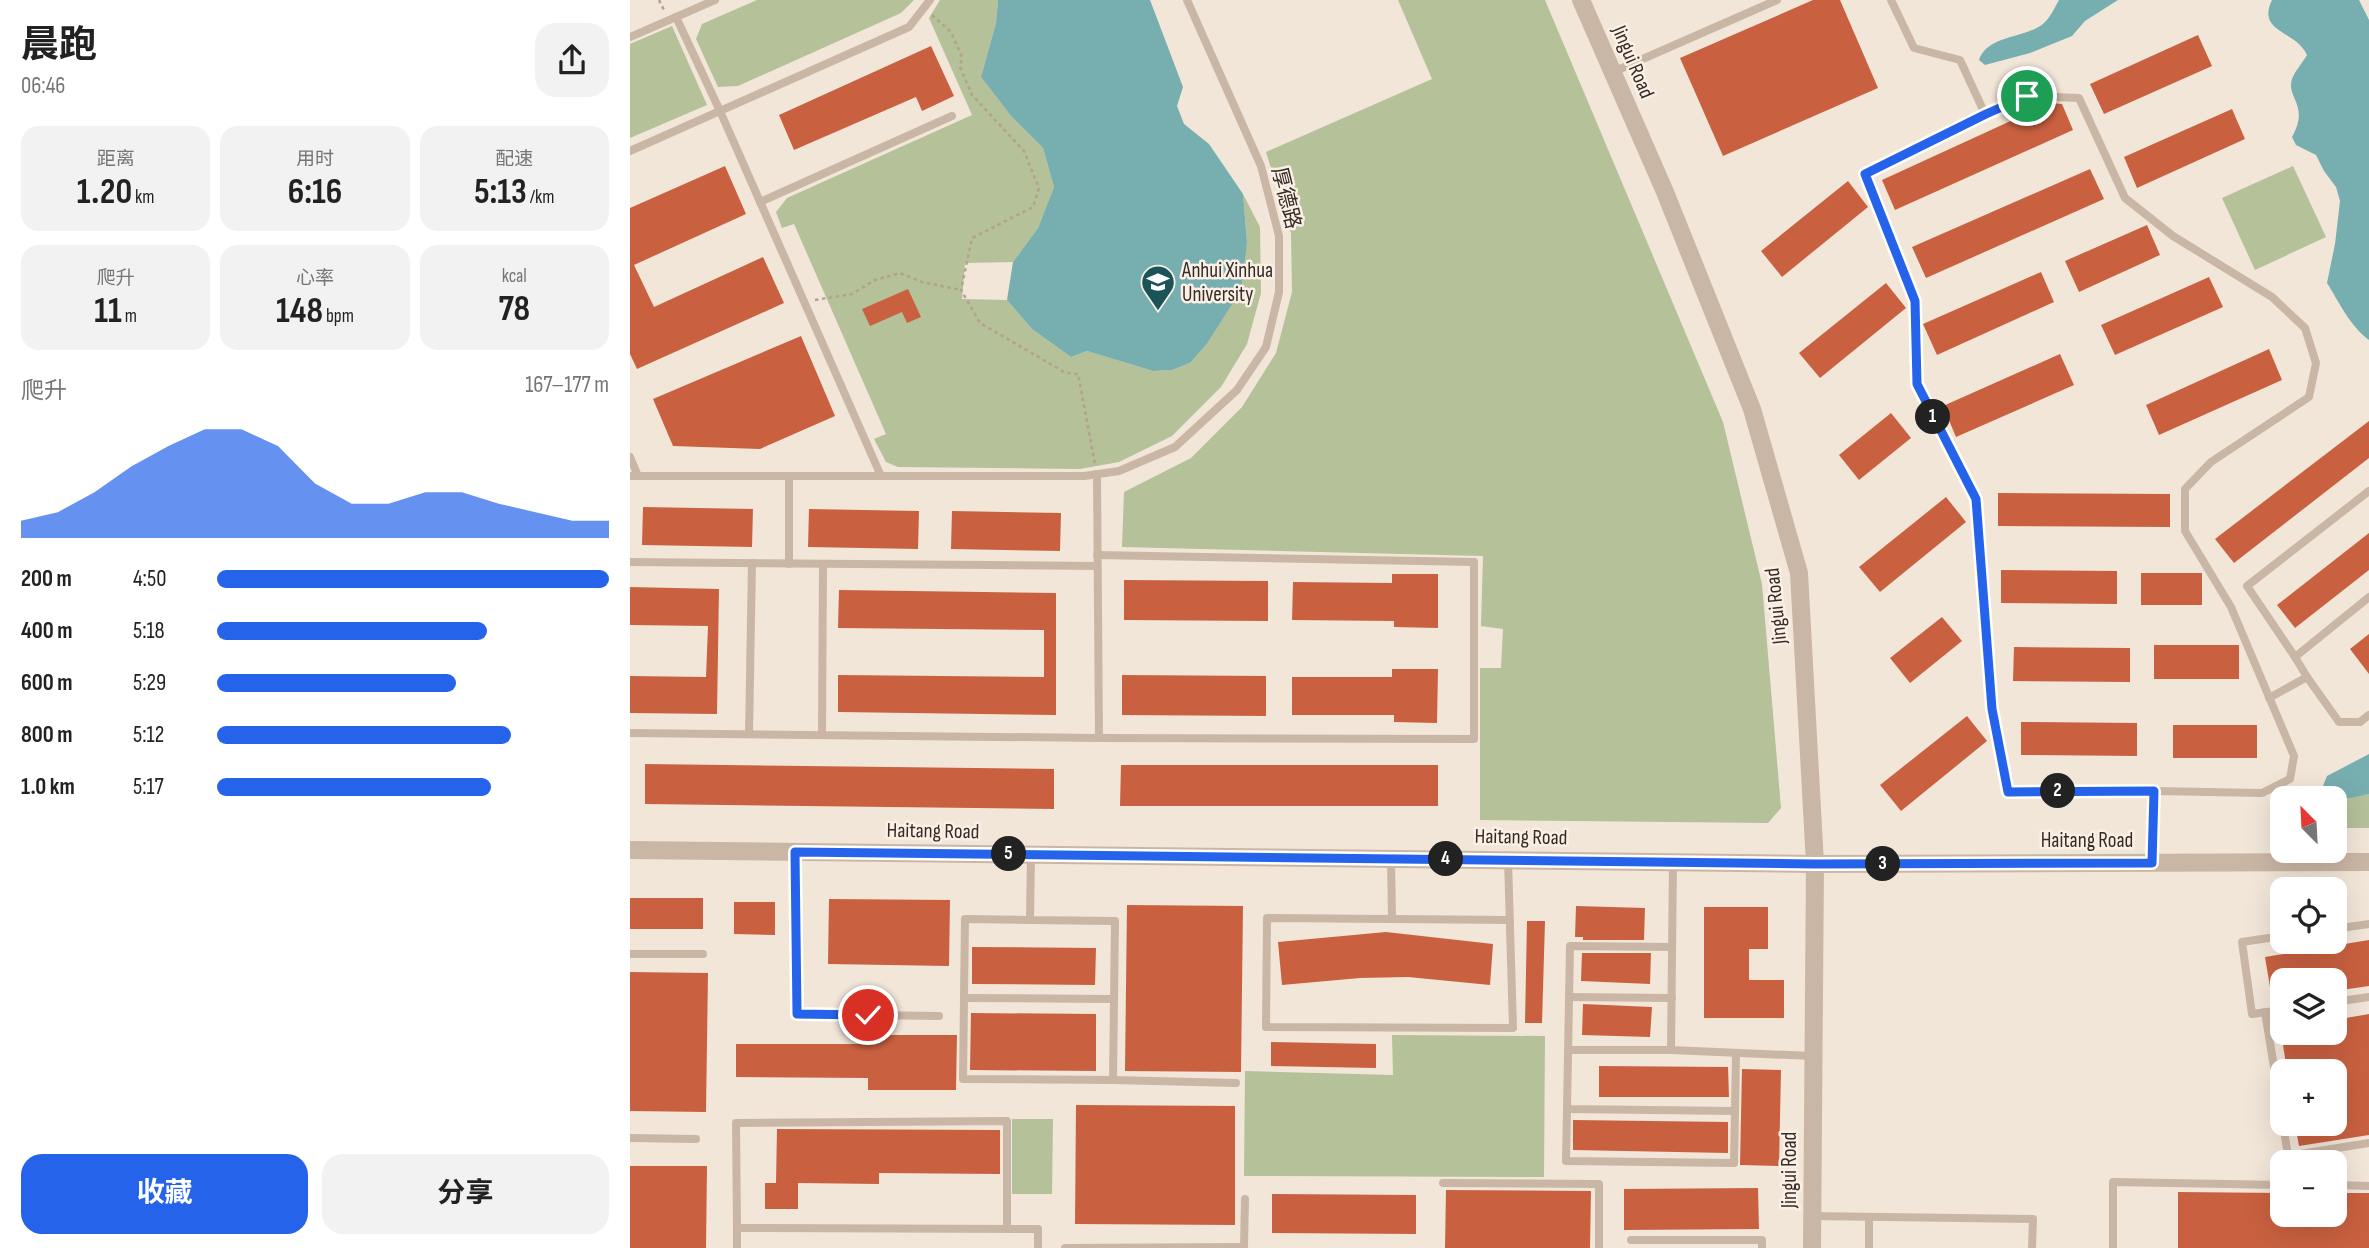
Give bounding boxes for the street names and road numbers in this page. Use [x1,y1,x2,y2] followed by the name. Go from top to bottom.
[1606,21,1659,102] street label: Jingui Road
[1266,164,1306,232] street label: 厚德路
[1760,567,1793,646] street label: Jingui Road
[886,818,980,844] street label: Haitang Road
[1474,824,1568,850] street label: Haitang Road
[2041,828,2133,853] street label: Haitang Road
[1777,1132,1802,1209] street label: Jingui Road

